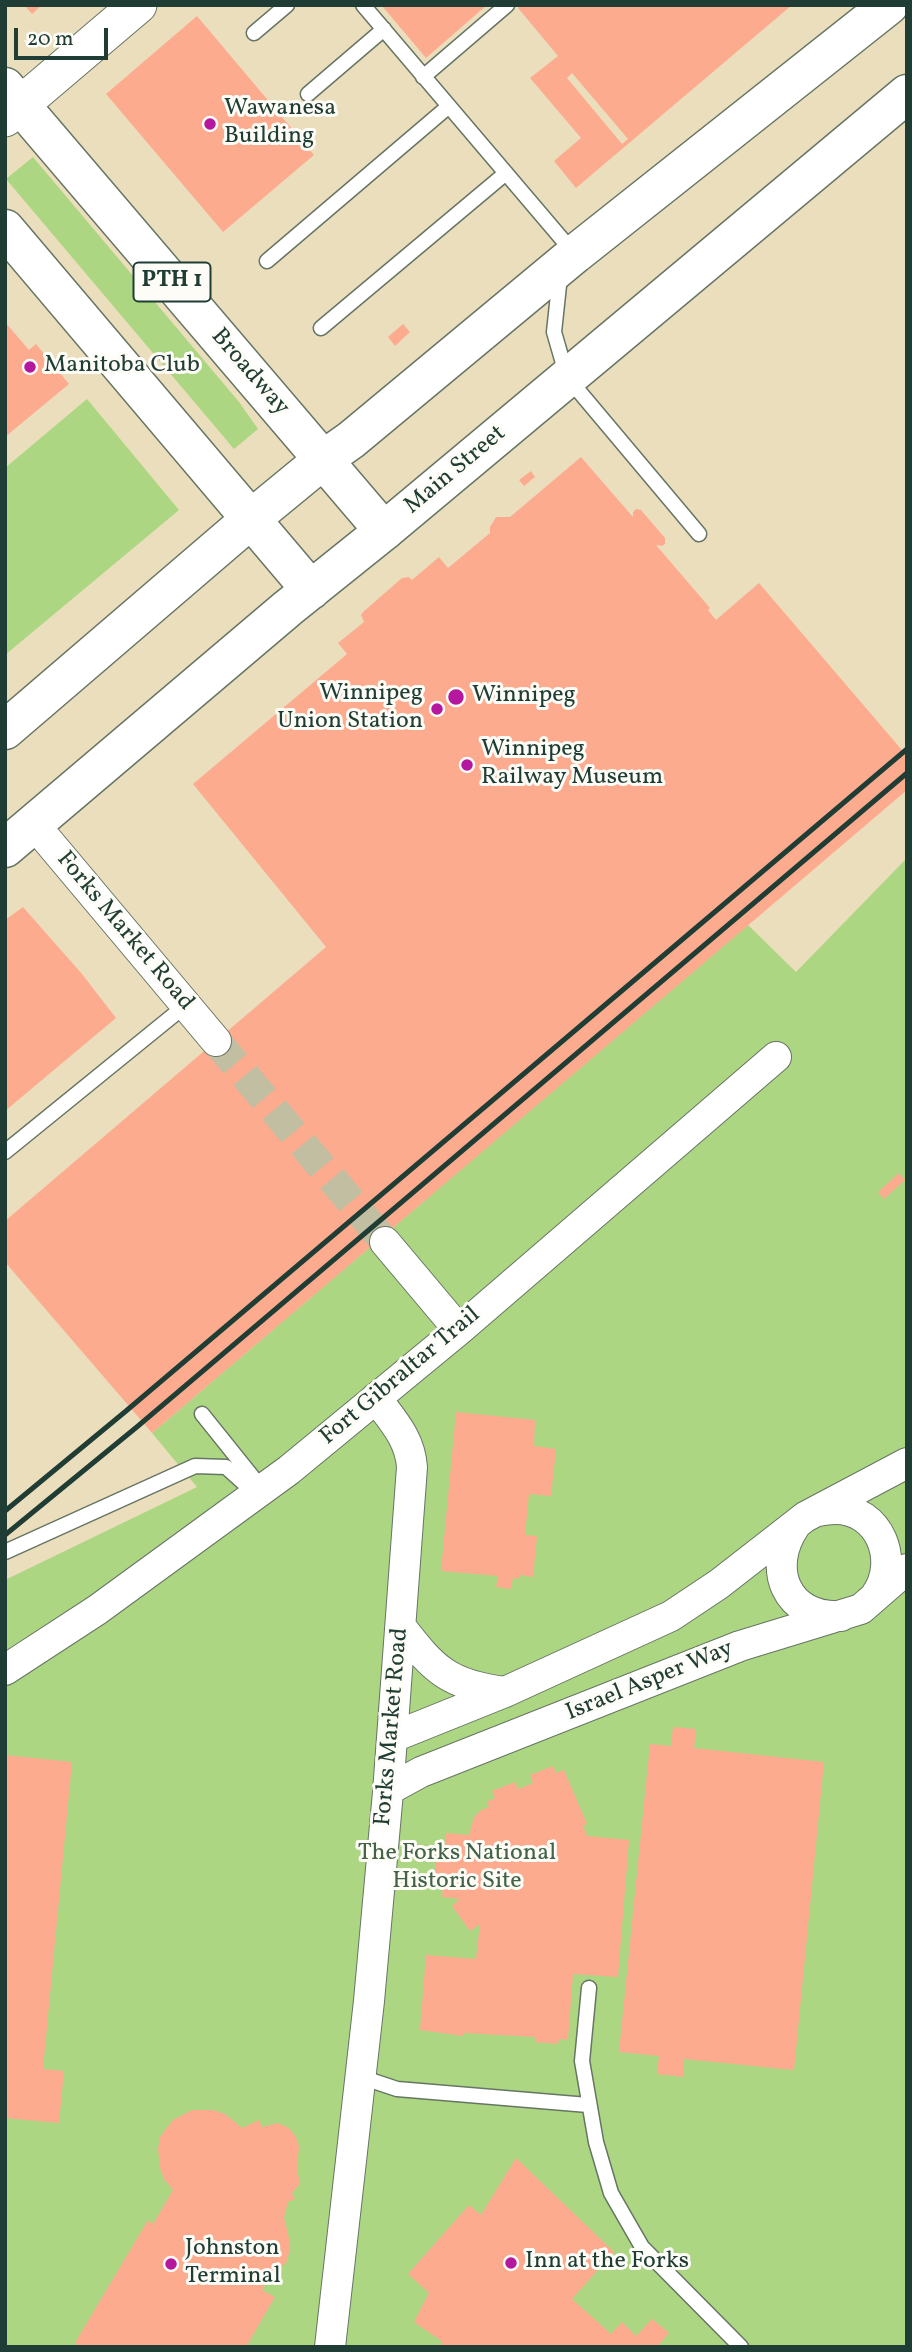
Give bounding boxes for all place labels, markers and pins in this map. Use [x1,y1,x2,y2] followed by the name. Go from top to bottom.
[224,96,336,152] place label: Wawanesa Building
[202,116,218,132] marker: Wawanesa Building
[44,353,200,381] place label: Manitoba Club
[22,359,38,375] marker: Manitoba Club
[277,681,423,737] place label: Winnipeg Union Station
[472,683,576,711] place label: Winnipeg
[446,687,466,707] marker: Winnipeg
[429,701,445,717] marker: Winnipeg Union Station
[481,737,663,793] place label: Winnipeg Railway Museum
[459,757,475,773] marker: Winnipeg Railway Museum
[185,2236,281,2292] place label: Johnston Terminal
[525,2249,689,2277] place label: Inn at the Forks
[503,2255,519,2271] marker: Inn at the Forks
[163,2256,179,2272] marker: Johnston Terminal

